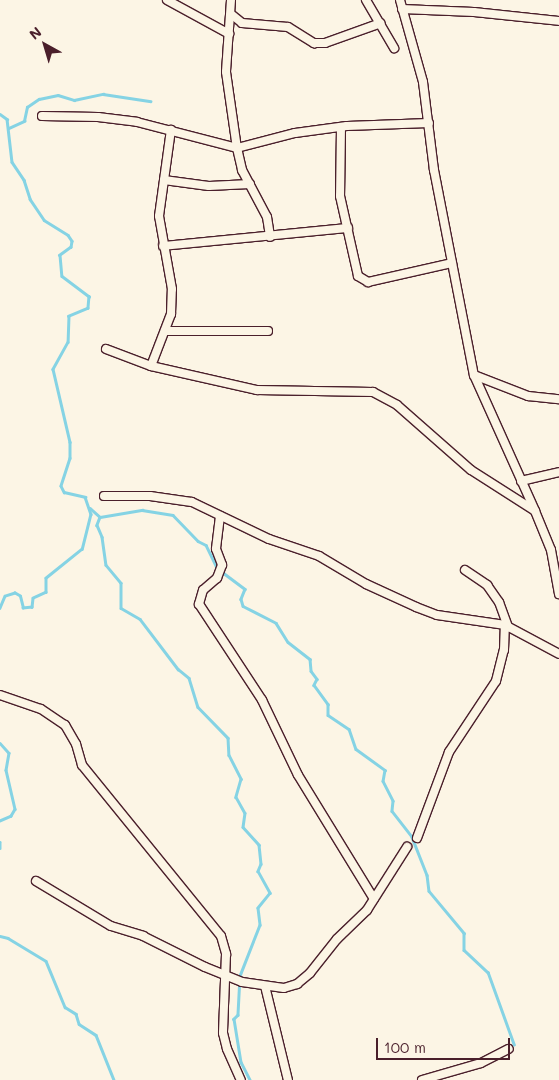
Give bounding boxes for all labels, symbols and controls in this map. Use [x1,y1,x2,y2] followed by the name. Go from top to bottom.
[20,20,70,70] north arrow
[25,22,45,44] text: N
[379,1028,513,1060] scale bar
[384,1037,426,1057] text: 100 m

